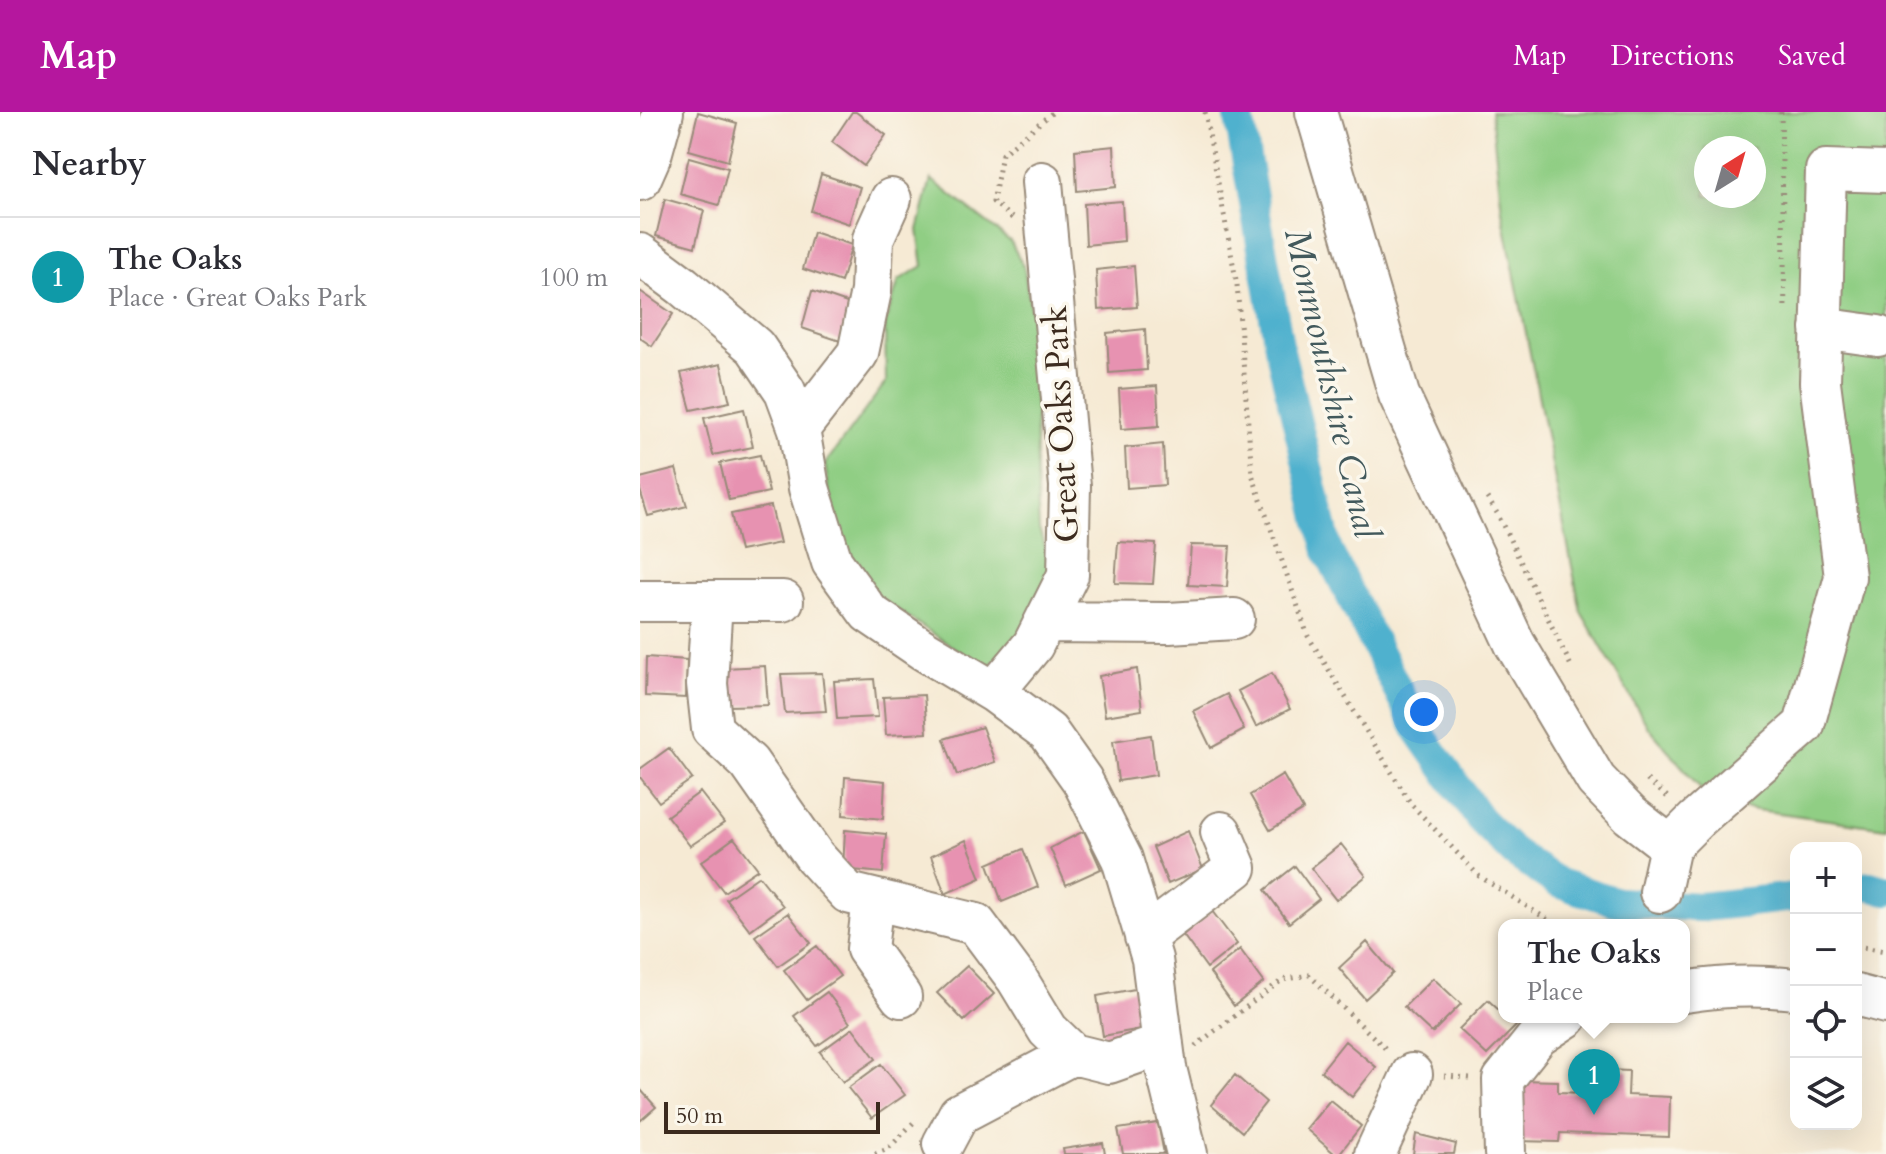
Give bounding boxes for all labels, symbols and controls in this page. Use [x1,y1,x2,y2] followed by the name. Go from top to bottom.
[40,30,117,82] text: Map
[1513,37,1567,75] text: Map
[1611,37,1734,75] text: Directions
[1778,37,1846,75] text: Saved
[1694,136,1766,208] north arrow
[32,141,147,187] text: Nearby
[1272,223,1391,545] water label: Monmouthshire Canal
[108,239,242,280] text: The Oaks
[51,260,65,295] text: 1
[539,260,608,295] text: 100 m
[108,280,367,315] text: Place · Great Oaks Park
[1032,303,1090,544] street label: Great Oaks Park
[1404,692,1444,732] your location
[1790,842,1862,1130] map controls
[1790,842,1862,914] button: +
[1790,914,1862,986] button: −
[1498,919,1690,1023] popup
[1527,933,1661,974] text: The Oaks
[1527,974,1584,1009] text: Place
[1790,986,1862,1058] button: locate
[1568,1049,1620,1115] pin: 1
[1790,1058,1862,1130] button: layers
[664,1098,880,1134] scale bar
[676,1101,723,1131] text: 50 m

